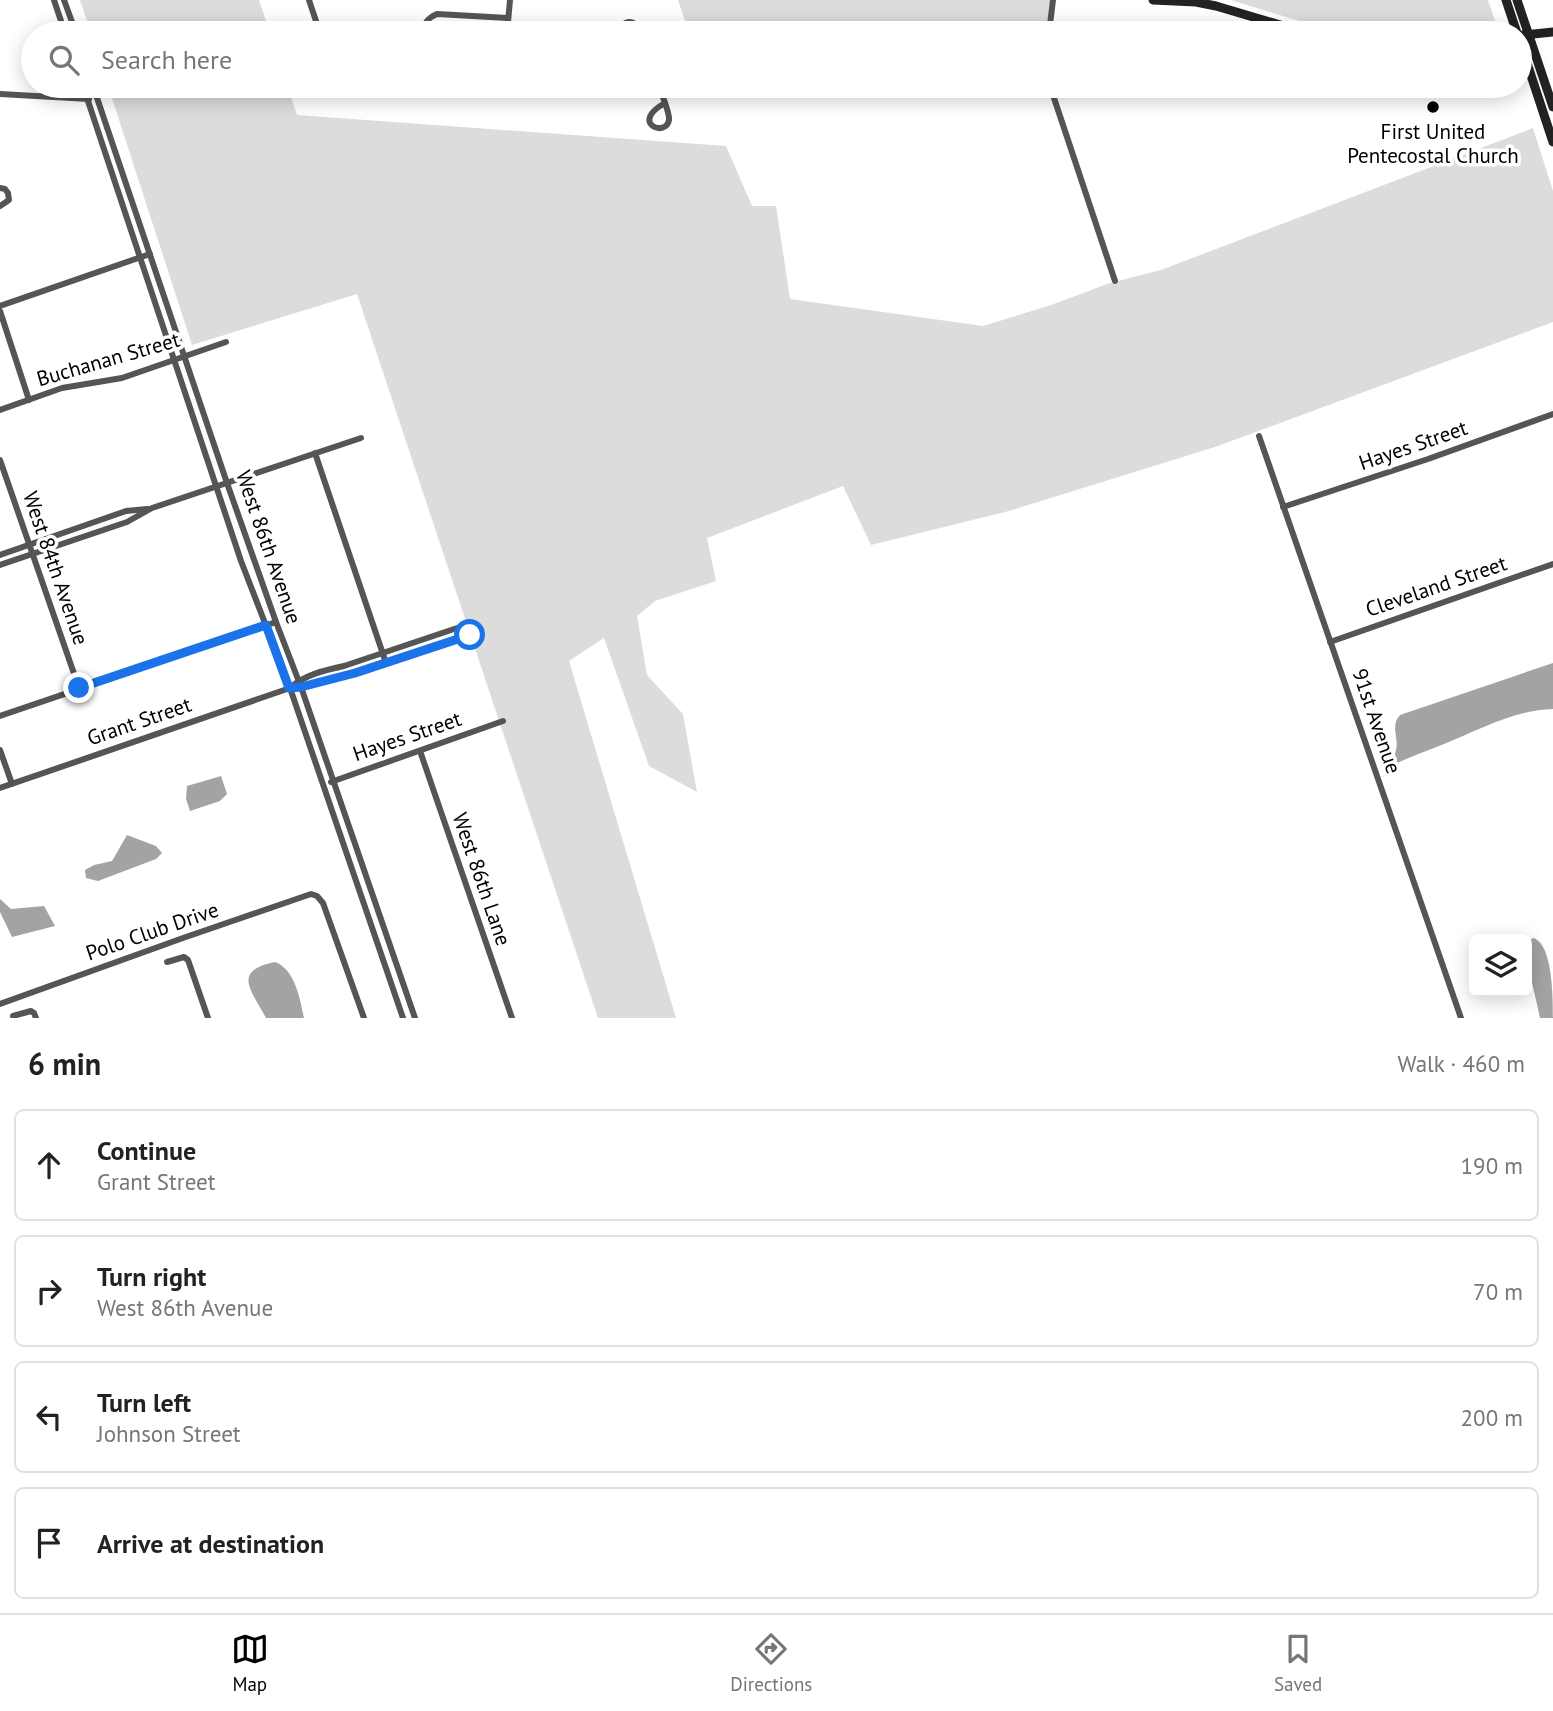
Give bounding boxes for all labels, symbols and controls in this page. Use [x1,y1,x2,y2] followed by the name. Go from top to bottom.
[21,21,1532,98] search box
[45,41,83,79] icon: search
[101,43,232,76] text: Search here
[1425,99,1441,115] marker: First United Pentecostal Church
[1347,118,1519,169] place label: First United Pentecostal Church
[33,326,183,392] street label: Buchanan Street
[1355,414,1471,476] street label: Hayes Street
[230,467,308,627] street label: West 86th Avenue
[17,488,95,648] street label: West 84th Avenue
[1362,549,1510,623] street label: Cleveland Street
[454,619,485,650] route start
[1346,665,1408,777] street label: 91st Avenue
[63,672,94,703] route end
[83,691,195,751] street label: Grant Street
[349,705,465,767] street label: Hayes Street
[447,809,517,949] street label: West 86th Lane
[82,896,222,966] street label: Polo Club Drive
[1469,934,1532,997] map controls
[1469,934,1532,997] button: layers
[28,1044,101,1083] text: 6 min
[1398,1049,1525,1078] text: Walk · 460 m
[97,1134,196,1167] text: Continue
[30,1146,68,1184] icon: ahead
[1461,1151,1523,1180] text: 190 m
[97,1167,216,1196] text: Grant Street
[97,1260,206,1293] text: Turn right
[30,1272,68,1310] icon: right
[1473,1277,1523,1306] text: 70 m
[97,1293,273,1322] text: West 86th Avenue
[97,1386,191,1419] text: Turn left
[30,1398,68,1436] icon: left
[1461,1403,1523,1432] text: 200 m
[97,1419,241,1448] text: Johnson Street
[30,1524,68,1562] icon: arrive
[97,1527,324,1560] text: Arrive at destination
[231,1630,269,1696] tab: Map
[730,1630,812,1696] tab: Directions
[1274,1630,1322,1696] tab: Saved

